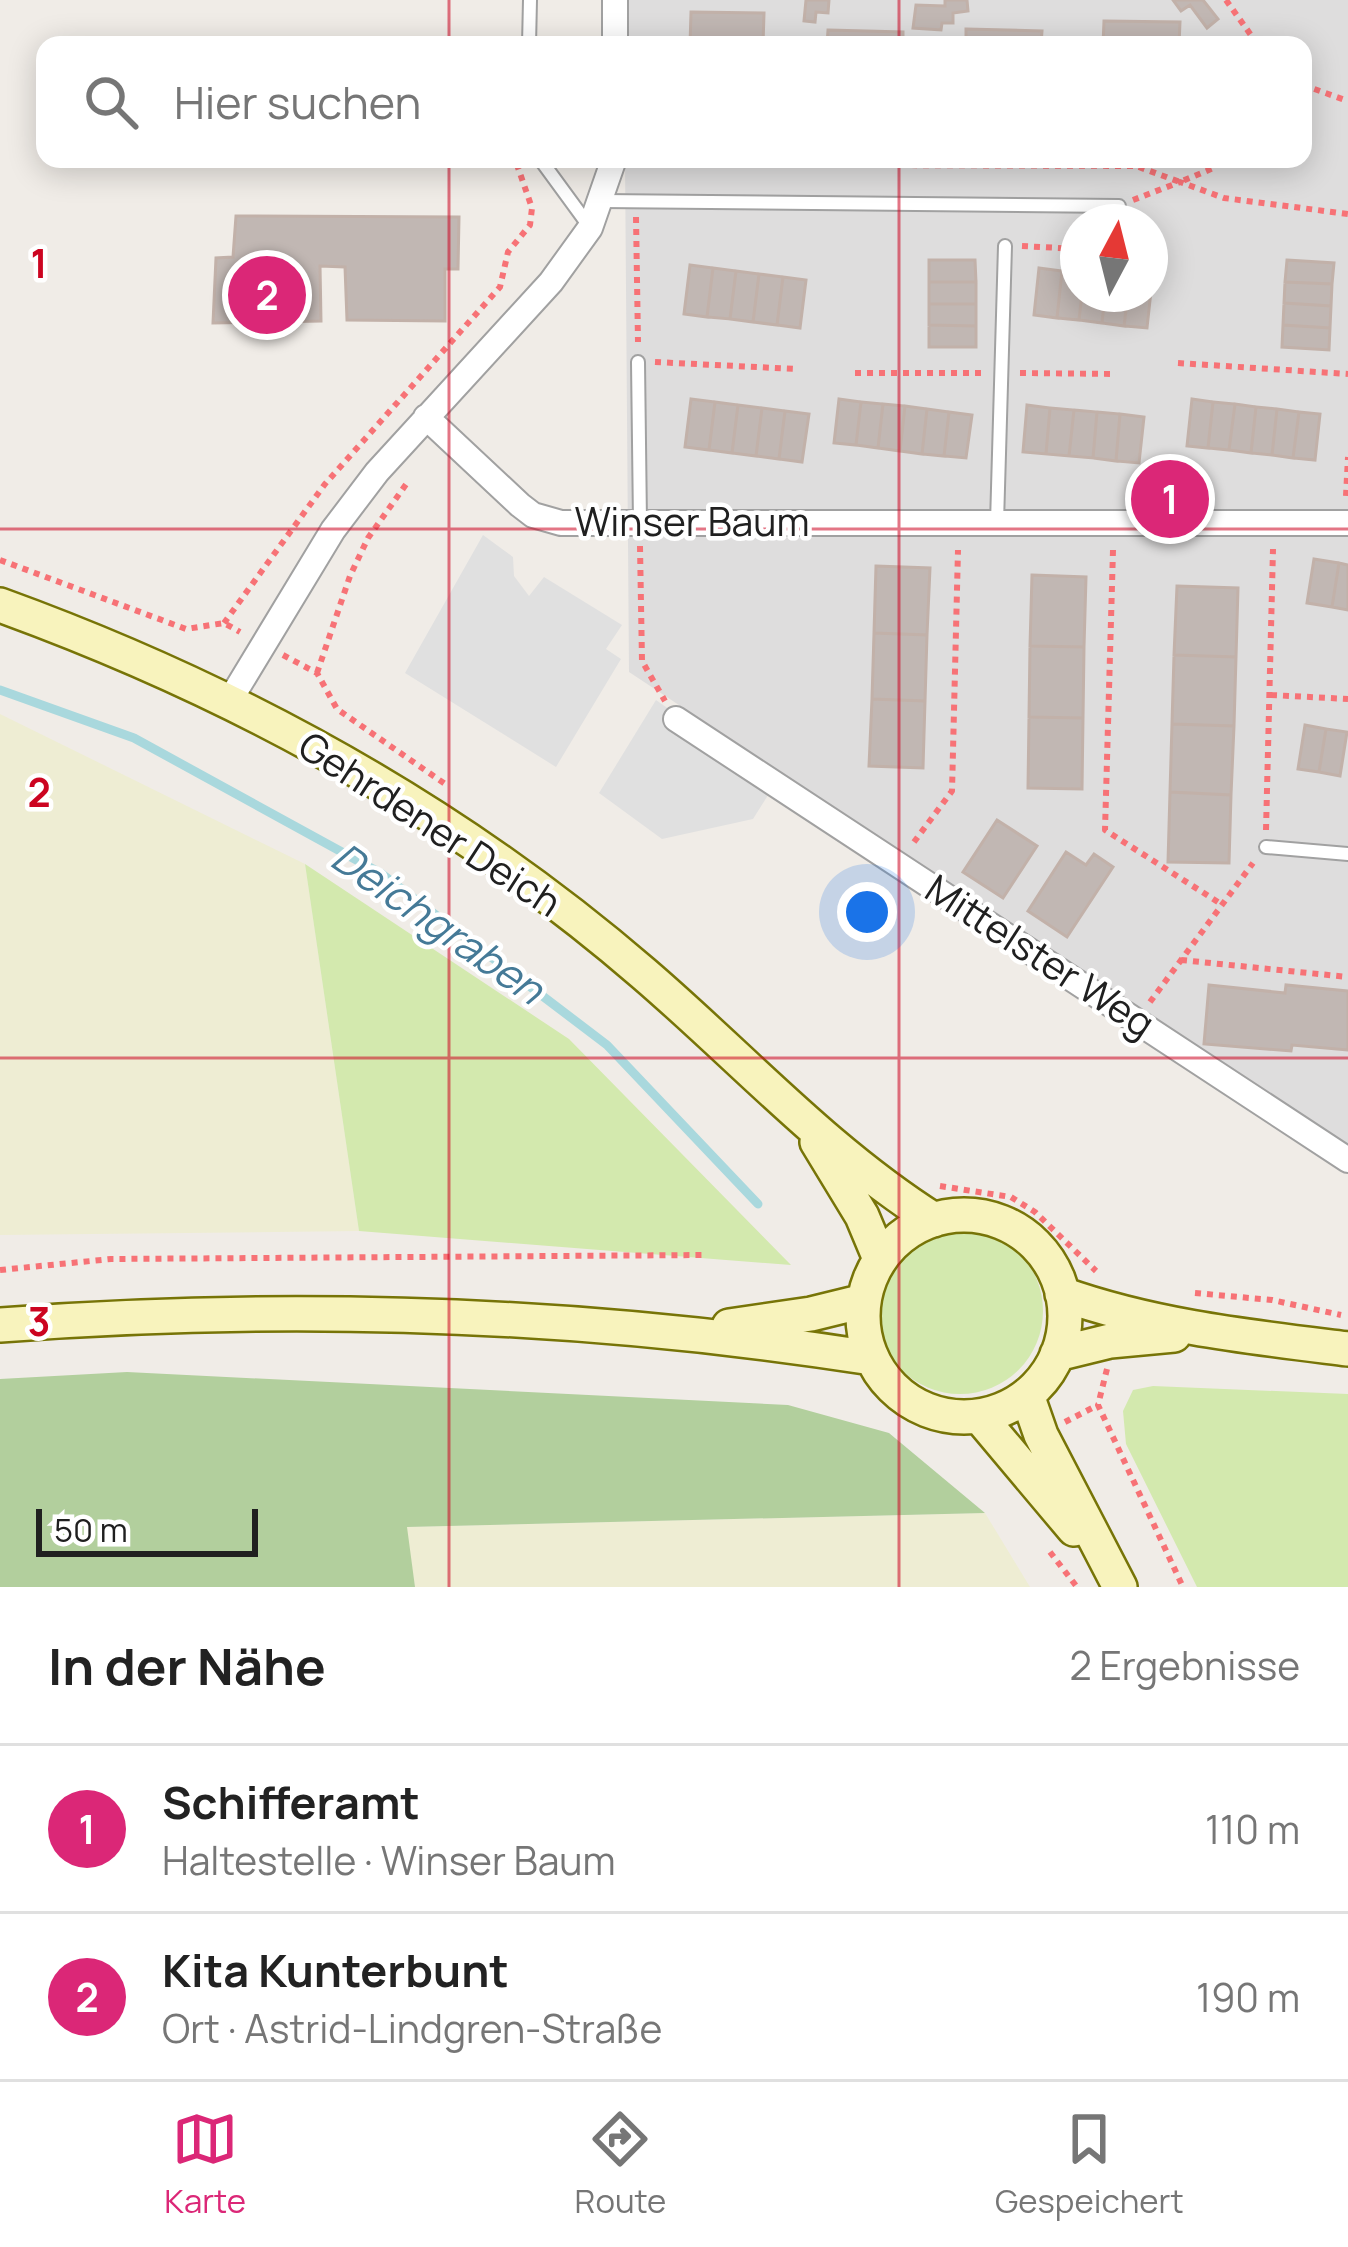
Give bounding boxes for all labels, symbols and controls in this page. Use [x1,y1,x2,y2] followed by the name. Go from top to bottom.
[36,36,1312,168] search box
[78,69,144,135] icon: search
[174,71,421,133] text: Hier suchen
[1060,204,1168,312] north arrow
[30,236,48,290] text: 1
[228,250,306,340] pin: 2
[1131,454,1209,544] pin: 1
[575,494,809,548] street label: Winser Baum
[289,718,572,928] street label: Gehrdener Deich
[27,765,51,819] text: 2
[321,828,558,1018] water label: Deichgraben
[916,861,1165,1049] street label: Mittelster Weg
[837,882,897,942] your location
[28,1294,50,1348] text: 3
[36,1503,258,1556] scale bar
[54,1507,128,1552] text: 50 m
[48,1631,326,1700] text: In der Nähe
[1069,1638,1300,1692] text: 2 Ergebnisse
[162,1771,420,1833] text: Schifferamt
[78,1802,96,1856] text: 1
[1205,1802,1300,1856] text: 110 m
[162,1833,616,1887] text: Haltestelle · Winser Baum
[162,1939,509,2001] text: Kita Kunterbunt
[75,1970,99,2024] text: 2
[1196,1970,1300,2024] text: 190 m
[162,2001,662,2055] text: Ort · Astrid-Lindgren-Straße
[164,2106,246,2223] tab: Karte
[575,2106,666,2223] tab: Route
[995,2106,1184,2223] tab: Gespeichert

